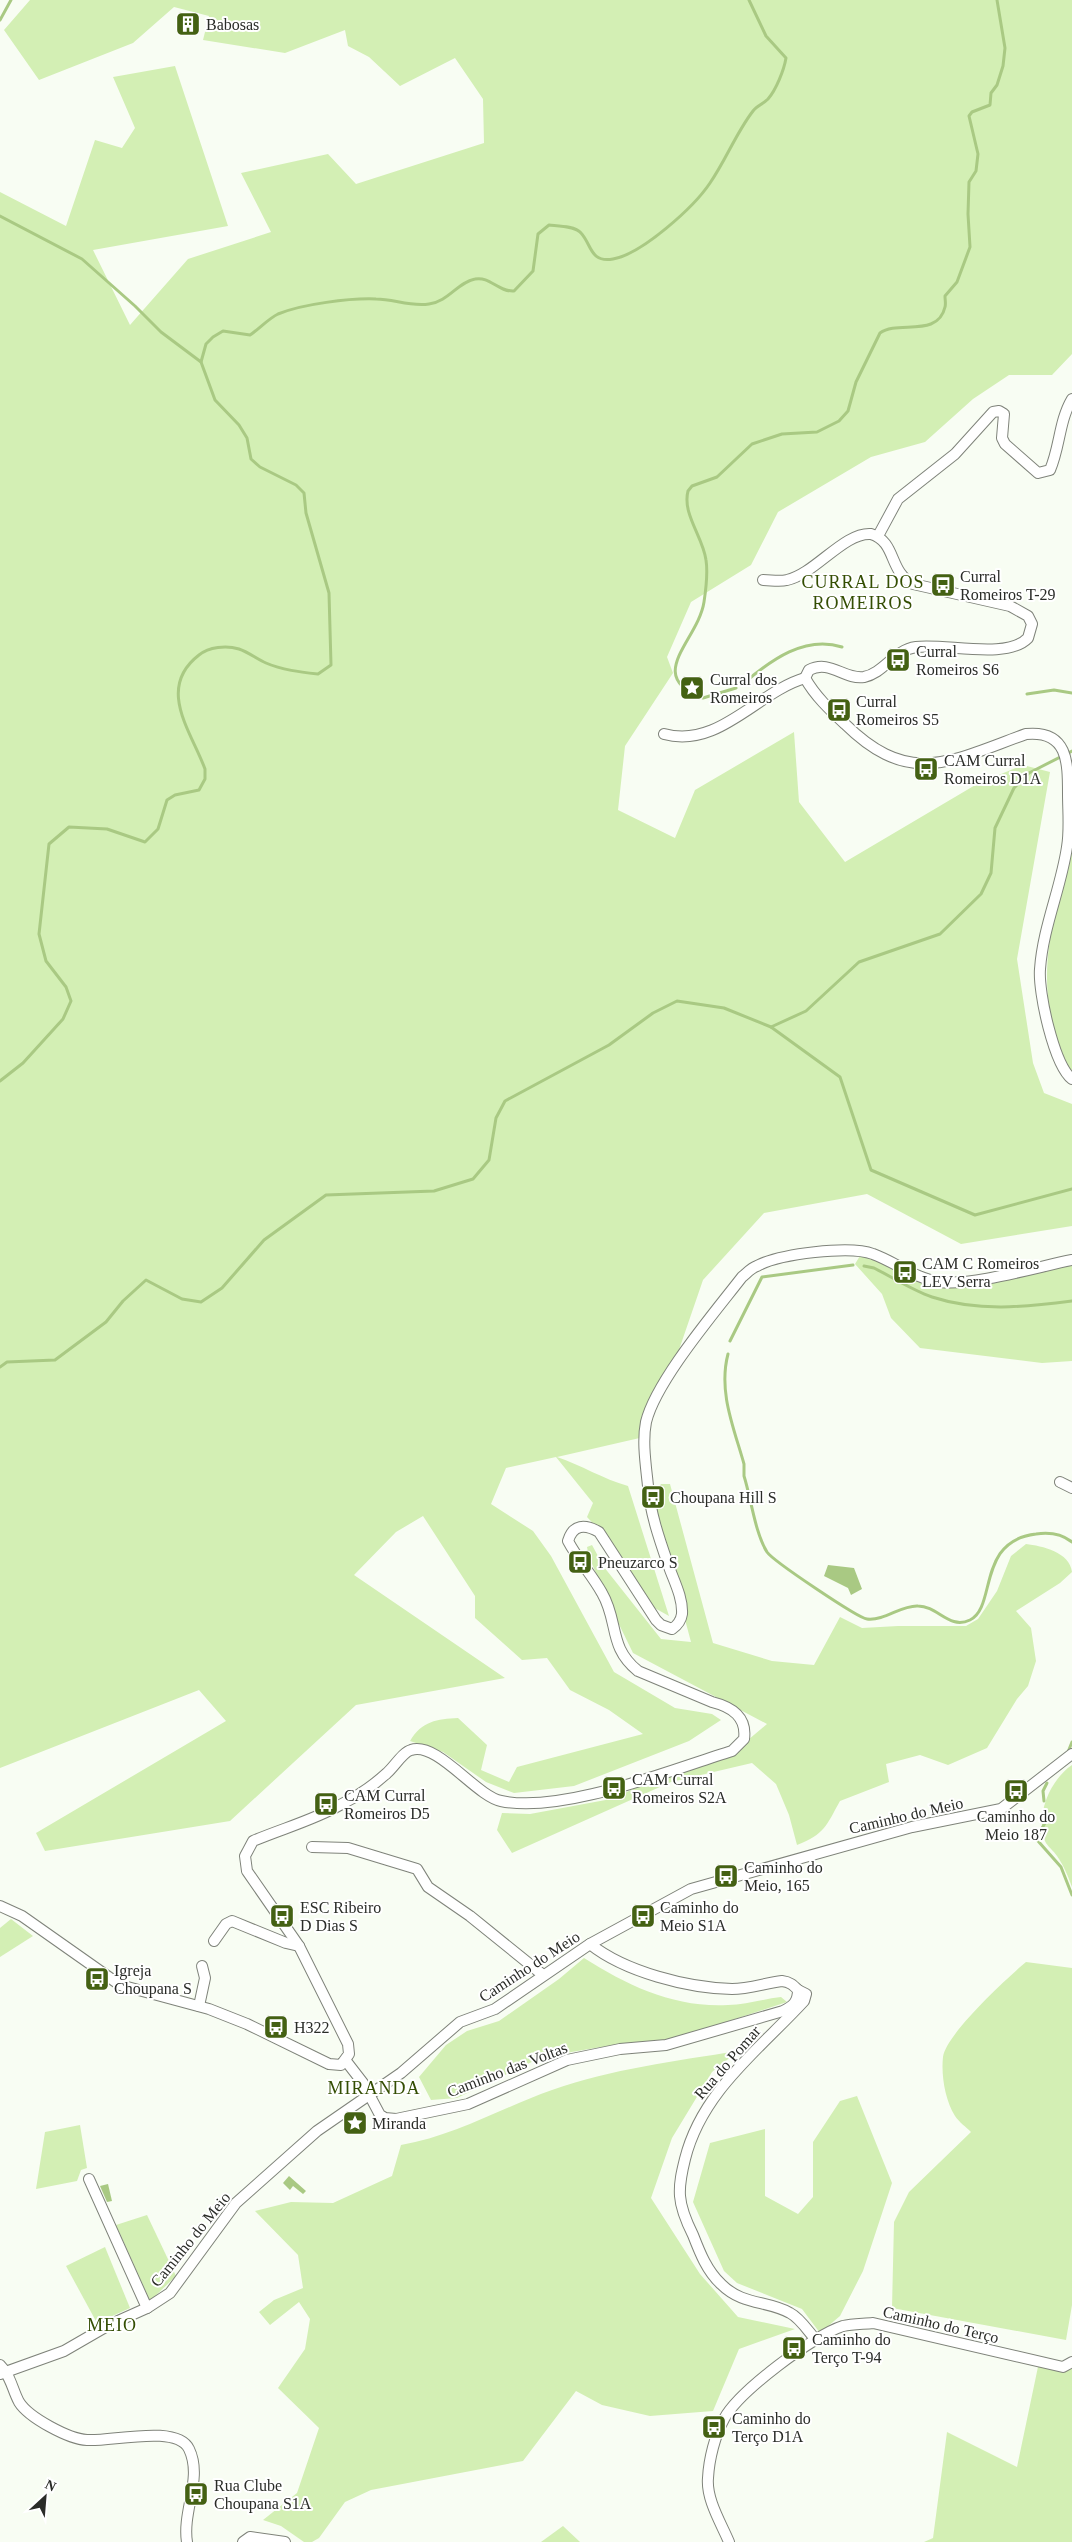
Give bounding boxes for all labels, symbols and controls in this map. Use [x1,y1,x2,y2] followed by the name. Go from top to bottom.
[175,11,201,37] building icon: Babosas
[206,16,259,33] place label: Babosas
[960,568,1056,603] place label: Curral Romeiros T-29
[802,572,924,613] district label: CURRAL DOS ROMEIROS
[930,572,956,598] bus stop icon: Curral Romeiros T-29
[916,643,999,678] place label: Curral Romeiros S6
[885,647,911,673] bus stop icon: Curral Romeiros S6
[710,671,777,706] place label: Curral dos Romeiros
[679,675,705,701] place icon: Curral dos Romeiros
[856,693,939,728] place label: Curral Romeiros S5
[826,697,852,723] bus stop icon: Curral Romeiros S5
[944,752,1042,787] place label: CAM Curral Romeiros D1A
[913,756,939,782] bus stop icon: CAM Curral Romeiros D1A
[922,1255,1039,1290] place label: CAM C Romeiros LEV Serra
[892,1259,918,1285] bus stop icon: CAM C Romeiros LEV Serra
[640,1484,666,1510] bus stop icon: Choupana Hill S
[670,1489,777,1507] place label: Choupana Hill S
[567,1549,593,1575] bus stop icon: Pneuzarco S
[598,1554,678,1571] place label: Pneuzarco S
[632,1771,727,1806] place label: CAM Curral Romeiros S2A
[601,1775,627,1801] bus stop icon: CAM Curral Romeiros S2A
[1003,1778,1029,1804] bus stop icon: Caminho do Meio 187
[344,1787,430,1822] place label: CAM Curral Romeiros D5
[313,1791,339,1817] bus stop icon: CAM Curral Romeiros D5
[847,1794,965,1837] street label: Caminho do Meio
[977,1808,1055,1843] place label: Caminho do Meio 187
[744,1859,823,1894] place label: Caminho do Meio, 165
[713,1863,739,1889] bus stop icon: Caminho do Meio, 165
[300,1899,381,1934] place label: ESC Ribeiro D Dias S
[660,1899,739,1934] place label: Caminho do Meio S1A
[269,1903,295,1929] bus stop icon: ESC Ribeiro D Dias S
[630,1903,656,1929] bus stop icon: Caminho do Meio S1A
[476,1928,583,2005] street label: Caminho do Meio
[114,1962,192,1998] place label: Igreja Choupana S
[84,1966,110,1992] bus stop icon: Igreja Choupana S
[263,2014,289,2040] bus stop icon: H322
[294,2019,330,2036] place label: H322
[691,2022,764,2102] street label: Rua do Pomar
[445,2039,570,2100] street label: Caminho das Voltas
[327,2078,421,2098] district label: MIRANDA
[342,2110,368,2136] place icon: Miranda
[372,2115,426,2132] place label: Miranda
[147,2189,234,2290] street label: Caminho do Meio
[881,2303,1001,2347] street label: Caminho do Terço
[87,2315,137,2335] district label: MEIO
[812,2331,891,2367] place label: Caminho do Terço T-94
[781,2335,807,2361] bus stop icon: Caminho do Terço T-94
[732,2410,811,2446] place label: Caminho do Terço D1A
[701,2414,727,2440] bus stop icon: Caminho do Terço D1A
[20,2472,70,2522] north arrow
[43,2477,58,2495] text: N
[214,2477,312,2513] place label: Rua Clube Choupana S1A
[183,2481,209,2507] bus stop icon: Rua Clube Choupana S1A

